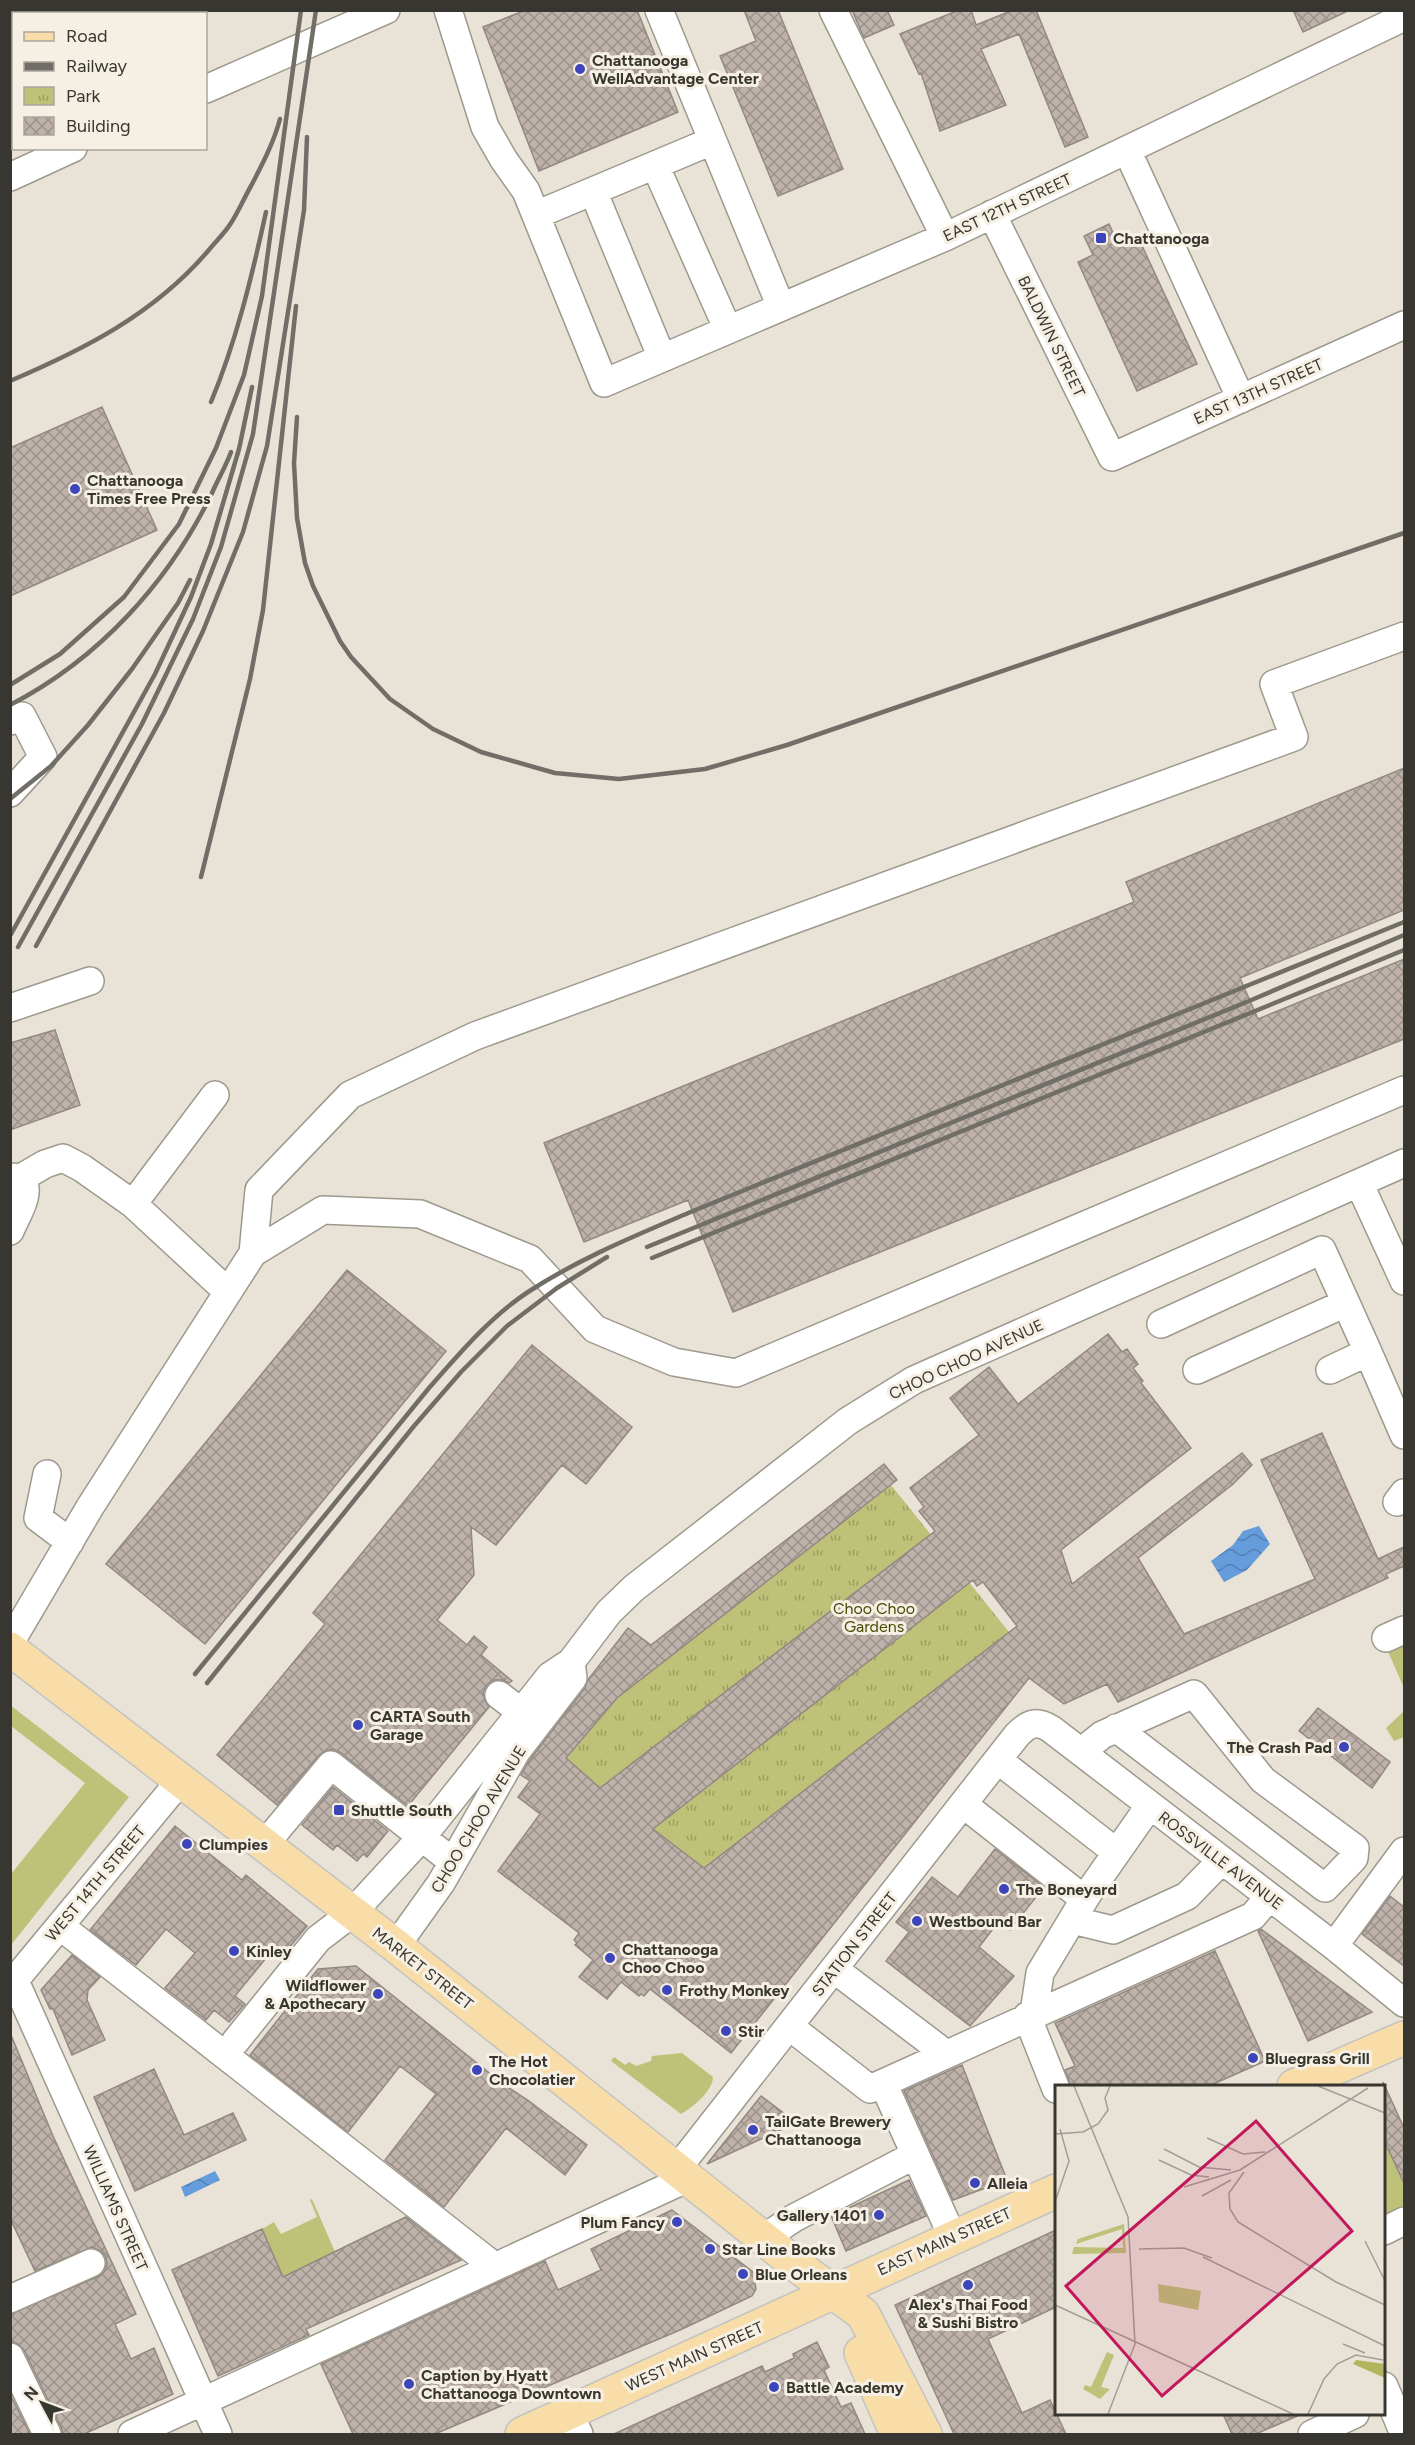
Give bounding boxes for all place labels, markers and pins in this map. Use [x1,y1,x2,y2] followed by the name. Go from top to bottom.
[592,51,759,88] place label: Chattanooga WellAdvantage Center
[573,62,587,76] marker: Chattanooga WellAdvantage Center
[1113,229,1209,248] place label: Chattanooga
[1094,231,1108,245] marker: Chattanooga
[87,471,211,508] place label: Chattanooga Times Free Press
[68,482,82,496] marker: Chattanooga Times Free Press
[370,1707,470,1744] place label: CARTA South Garage
[351,1718,365,1732] marker: CARTA South Garage
[1227,1738,1332,1757] place label: The Crash Pad
[1337,1740,1351,1754] marker: The Crash Pad
[351,1801,452,1820] place label: Shuttle South
[332,1803,346,1817] marker: Shuttle South
[199,1835,268,1854] place label: Clumpies
[180,1837,194,1851] marker: Clumpies
[1016,1880,1117,1899] place label: The Boneyard
[997,1882,1011,1896] marker: The Boneyard
[929,1912,1042,1931] place label: Westbound Bar
[910,1914,924,1928] marker: Westbound Bar
[622,1940,718,1977] place label: Chattanooga Choo Choo
[246,1942,292,1961] place label: Kinley
[227,1944,241,1958] marker: Kinley
[603,1951,617,1965] marker: Chattanooga Choo Choo
[265,1976,367,2013] place label: Wildflower & Apothecary
[679,1981,790,2000] place label: Frothy Monkey
[660,1983,674,1997] marker: Frothy Monkey
[371,1987,385,2001] marker: Wildflower & Apothecary
[738,2022,764,2041] place label: Stir
[719,2024,733,2038] marker: Stir
[1265,2049,1370,2068] place label: Bluegrass Grill
[1246,2051,1260,2065] marker: Bluegrass Grill
[489,2052,575,2089] place label: The Hot Chocolatier
[470,2063,484,2077] marker: The Hot Chocolatier
[765,2112,892,2149] place label: TailGate Brewery Chattanooga
[746,2123,760,2137] marker: TailGate Brewery Chattanooga
[987,2174,1028,2193] place label: Alleia
[968,2176,982,2190] marker: Alleia
[777,2206,867,2225] place label: Gallery 1401
[872,2208,886,2222] marker: Gallery 1401
[581,2213,666,2232] place label: Plum Fancy
[670,2215,684,2229] marker: Plum Fancy
[722,2240,836,2259] place label: Star Line Books
[703,2242,717,2256] marker: Star Line Books
[755,2265,848,2284] place label: Blue Orleans
[736,2267,750,2281] marker: Blue Orleans
[961,2278,975,2292] marker: Alex's Thai Food & Sushi Bistro
[908,2295,1028,2332] place label: Alex's Thai Food & Sushi Bistro
[421,2366,601,2403] place label: Caption by Hyatt Chattanooga Downtown
[402,2377,416,2391] marker: Caption by Hyatt Chattanooga Downtown
[786,2378,904,2397] place label: Battle Academy
[767,2380,781,2394] marker: Battle Academy

